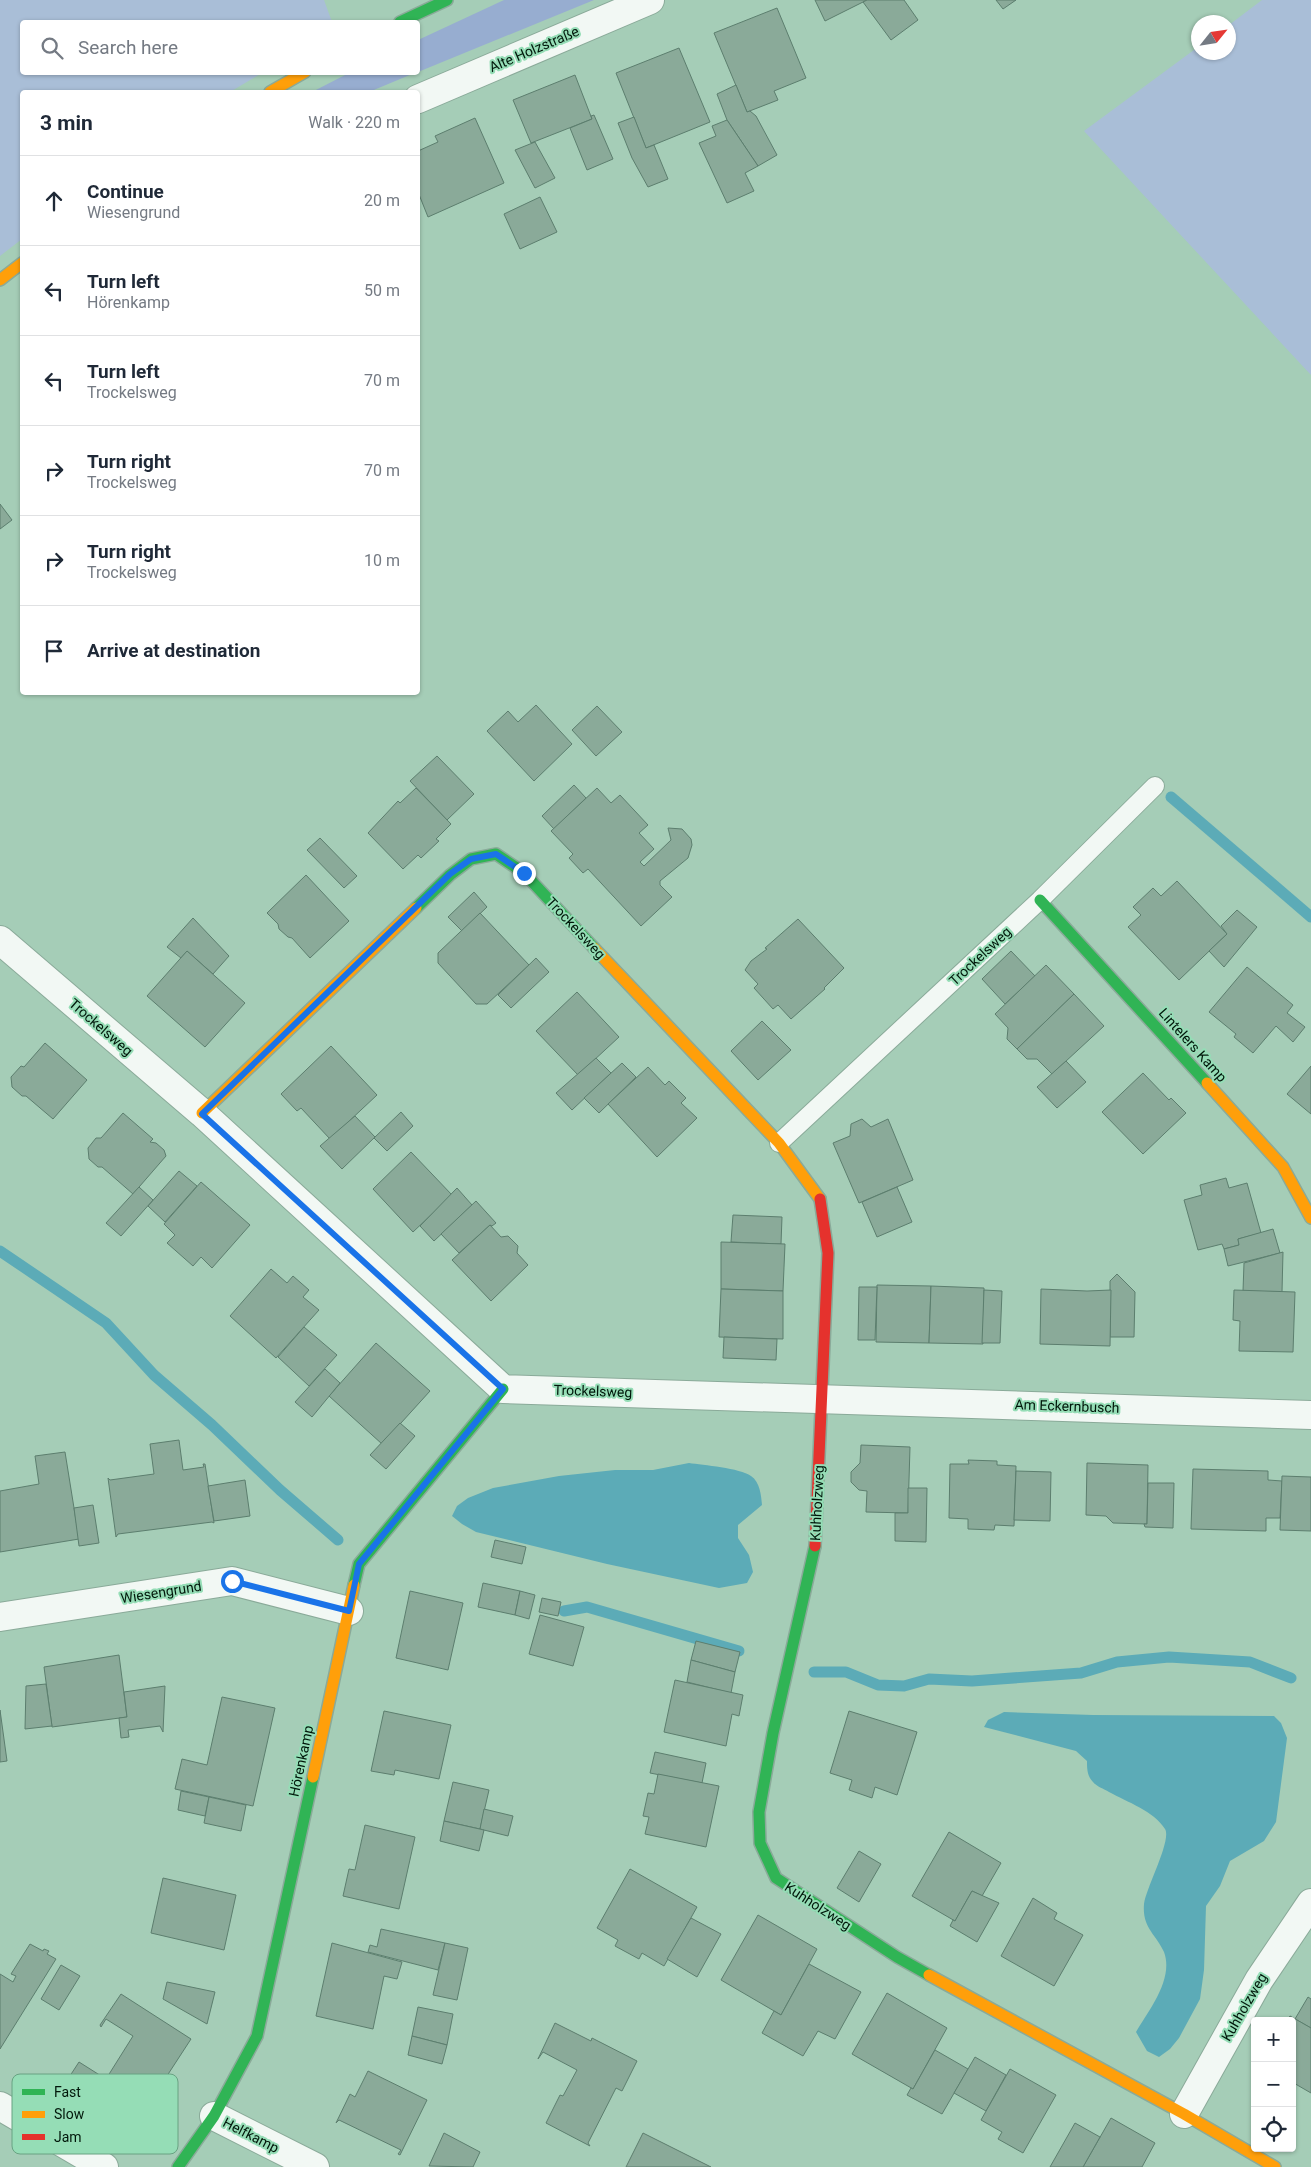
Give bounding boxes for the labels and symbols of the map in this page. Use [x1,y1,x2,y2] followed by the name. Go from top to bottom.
[1191,15,1236,60] north arrow
[487,23,581,75] street label: Alte Holzstraße
[513,862,536,885] route end
[543,894,609,962] street label: Trockelsweg
[946,923,1014,989] street label: Trockelsweg
[66,995,136,1059] street label: Trockelsweg
[1156,1005,1230,1085] street label: Lintelers Kamp
[553,1382,633,1400] street label: Trockelsweg
[1014,1396,1120,1416] street label: Am Eckernbusch
[807,1465,827,1541] street label: Kuhholzweg
[221,1570,244,1593] route start
[119,1578,203,1606] street label: Wiesengrund
[286,1724,316,1798] street label: Hörenkamp
[782,1879,854,1933] street label: Kuhholzweg
[1218,1970,1270,2044] street label: Kuhholzweg
[12,2074,178,2154] legend
[54,2084,81,2100] text: Fast
[54,2106,85,2122] text: Slow
[220,2114,282,2156] street label: Helfkamp
[54,2129,82,2145] text: Jam

